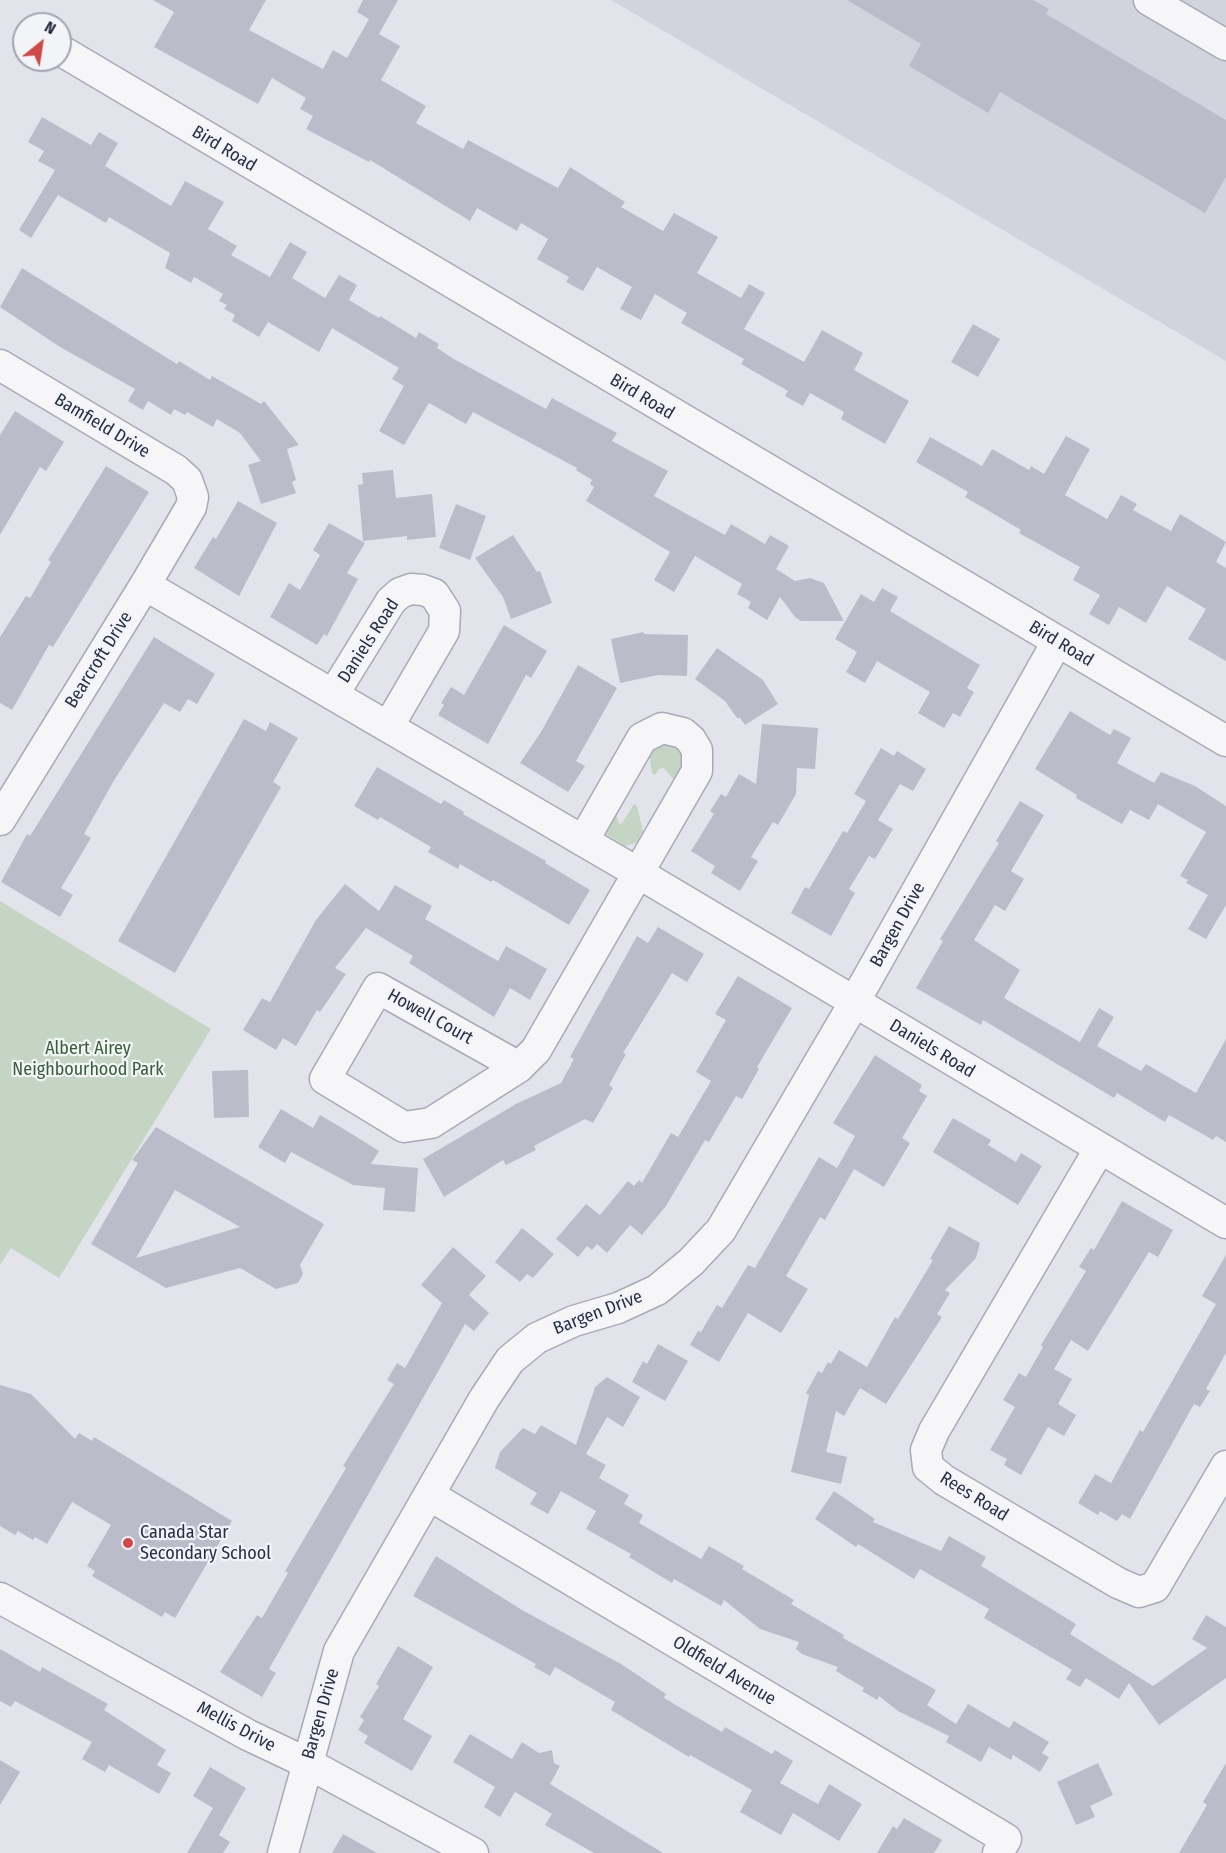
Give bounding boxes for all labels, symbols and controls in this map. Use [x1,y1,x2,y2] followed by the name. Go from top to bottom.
[12,12,72,72] north arrow
[41,17,59,38] text: N
[188,121,260,177] street label: Bird Road
[606,369,678,425] street label: Bird Road
[50,389,154,463] street label: Bamfield Drive
[334,595,404,687] street label: Daniels Road
[61,608,137,712] street label: Bearcroft Drive
[1025,616,1097,672] street label: Bird Road
[866,879,930,971] street label: Bargen Drive
[383,985,477,1049] street label: Howell Court
[885,1015,979,1083] street label: Daniels Road
[12,1038,164,1080] park label: Albert Airey Neighbourhood Park
[550,1286,646,1340] street label: Bargen Drive
[936,1468,1012,1526] street label: Rees Road
[140,1522,271,1564] place label: Canada Star Secondary School
[121,1536,135,1550] marker: Canada Star Secondary School
[668,1632,780,1710] street label: Oldfield Avenue
[298,1666,344,1762] street label: Bargen Drive
[193,1697,279,1757] street label: Mellis Drive

